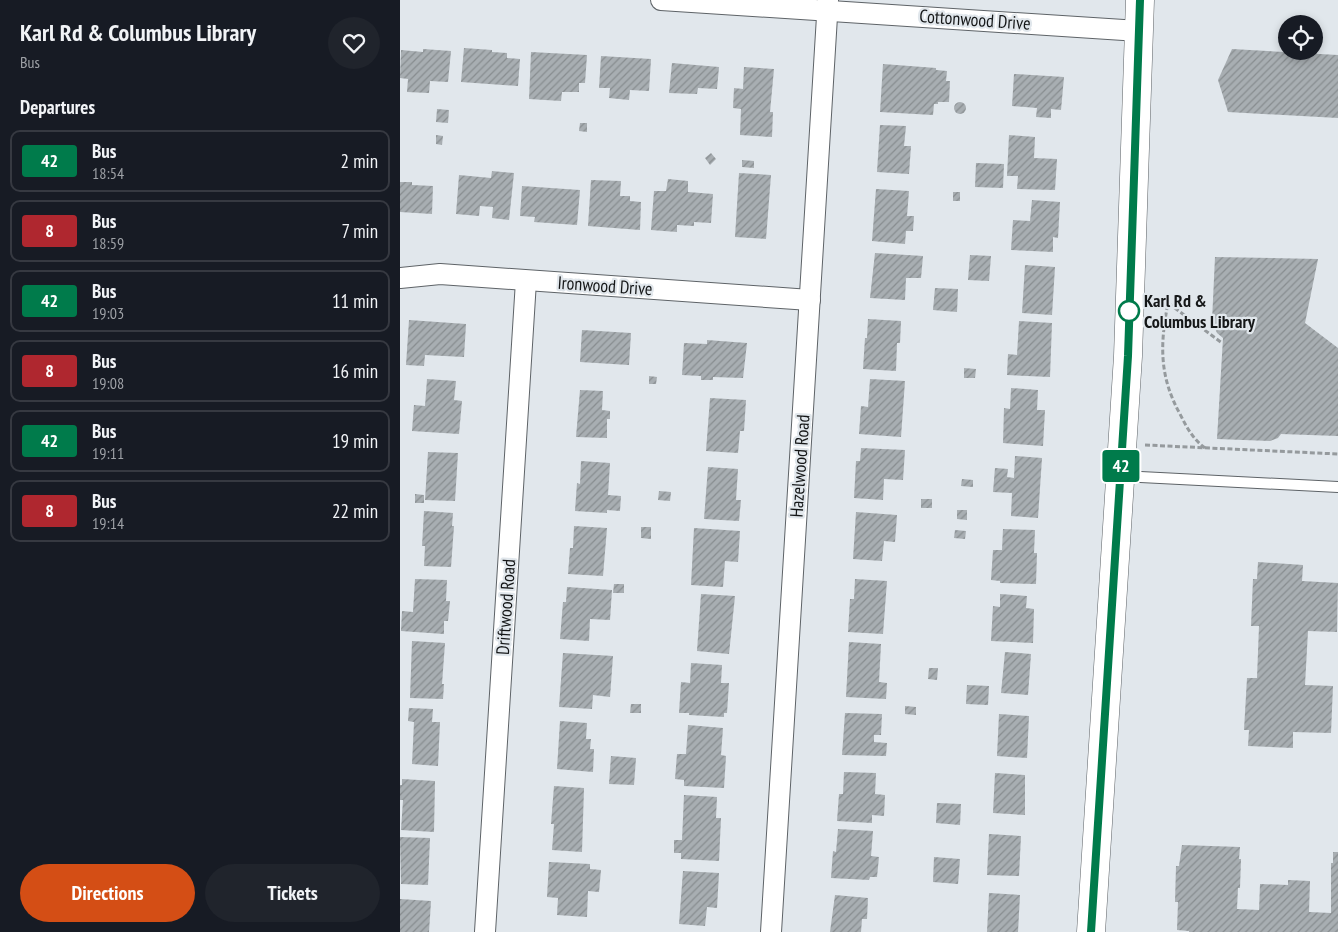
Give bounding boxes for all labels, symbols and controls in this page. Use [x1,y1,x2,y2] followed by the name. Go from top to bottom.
[919,4,1031,35] street label: Cottonwood Drive
[1278,15,1323,60] map controls
[1278,15,1323,60] button: locate
[20,17,256,48] text: Karl Rd & Columbus Library
[328,17,380,69] button: heart
[20,52,40,72] text: Bus
[20,95,95,119] text: Departures
[92,139,116,163] text: Bus
[41,149,58,172] text: 42
[341,149,378,173] text: 2 min
[92,163,124,183] text: 18:54
[92,209,116,233] text: Bus
[45,219,54,242] text: 8
[341,219,378,243] text: 7 min
[92,233,124,253] text: 18:59
[557,271,653,300] street label: Ironwood Drive
[92,279,116,303] text: Bus
[41,289,58,312] text: 42
[332,289,378,313] text: 11 min
[1144,289,1256,333] place label: Karl Rd & Columbus Library
[1118,300,1140,322] marker: Karl Rd & Columbus Library
[92,303,124,323] text: 19:03
[92,349,116,373] text: Bus
[45,359,54,382] text: 8
[332,359,378,383] text: 16 min
[92,373,124,393] text: 19:08
[784,414,815,518] street label: Hazelwood Road
[92,419,116,443] text: Bus
[41,429,58,452] text: 42
[332,429,378,453] text: 19 min
[92,443,124,463] text: 19:11
[1098,450,1144,482] line badge: 42
[1112,454,1130,477] text: 42
[92,489,116,513] text: Bus
[45,499,54,522] text: 8
[332,499,378,523] text: 22 min
[92,513,124,533] text: 19:14
[491,558,520,656] street label: Driftwood Road
[20,864,195,922] button: Directions
[205,864,380,922] button: Tickets

